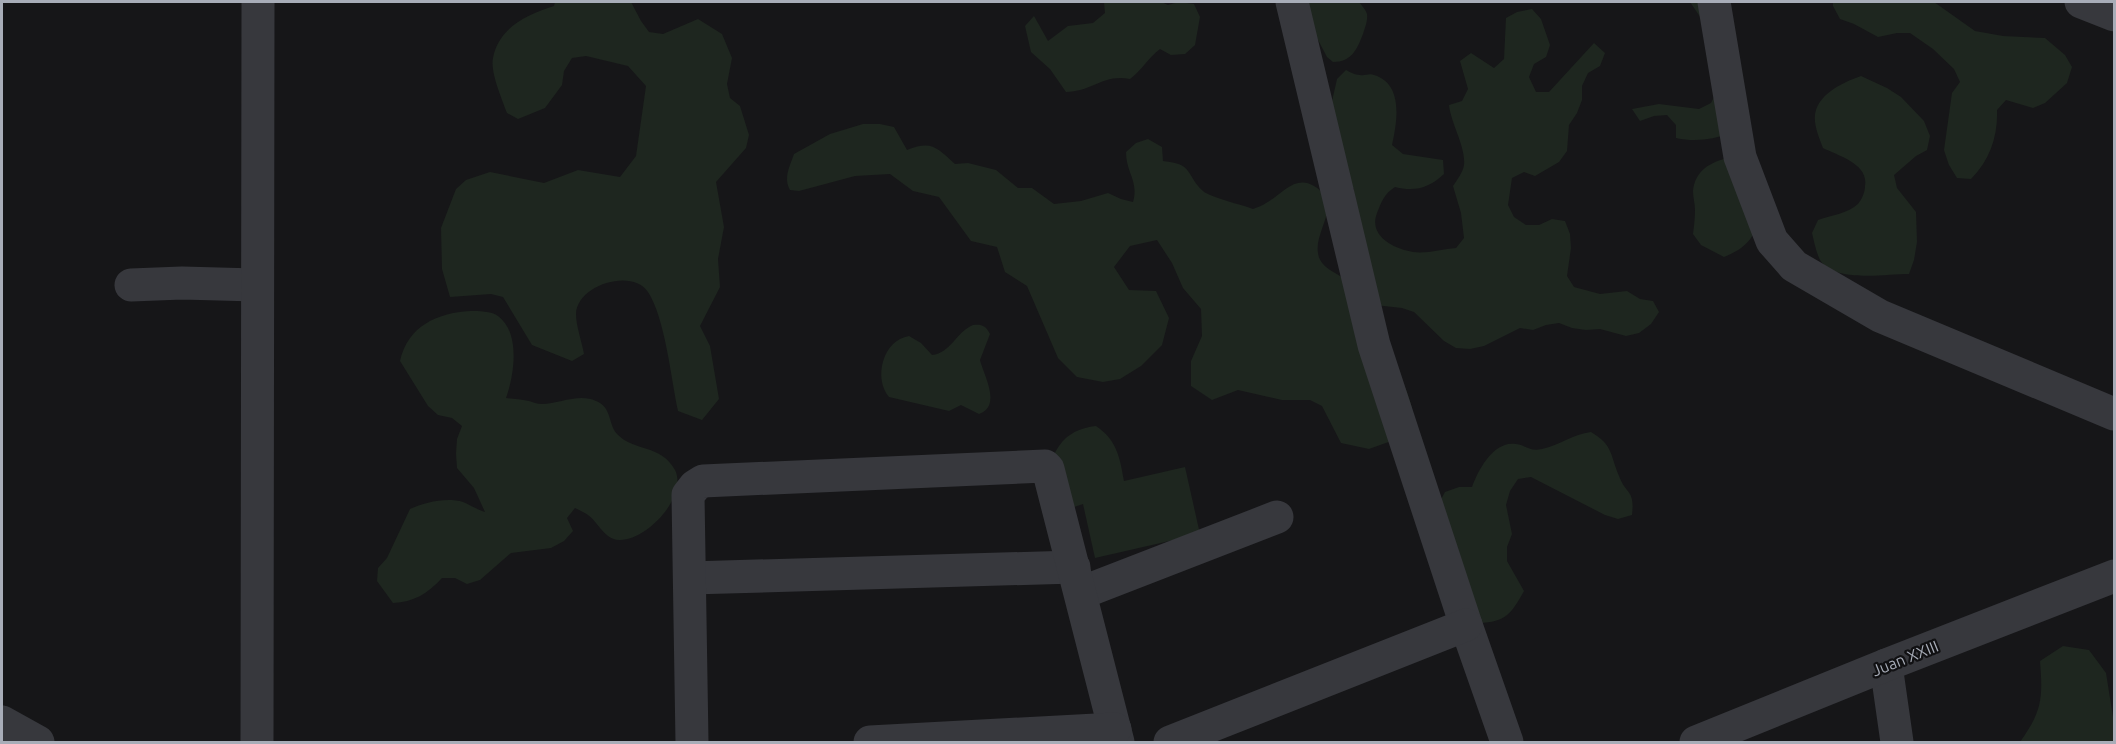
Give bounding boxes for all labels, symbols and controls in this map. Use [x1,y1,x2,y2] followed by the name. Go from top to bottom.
[1869,636,1941,680] street label: Juan XXIII

